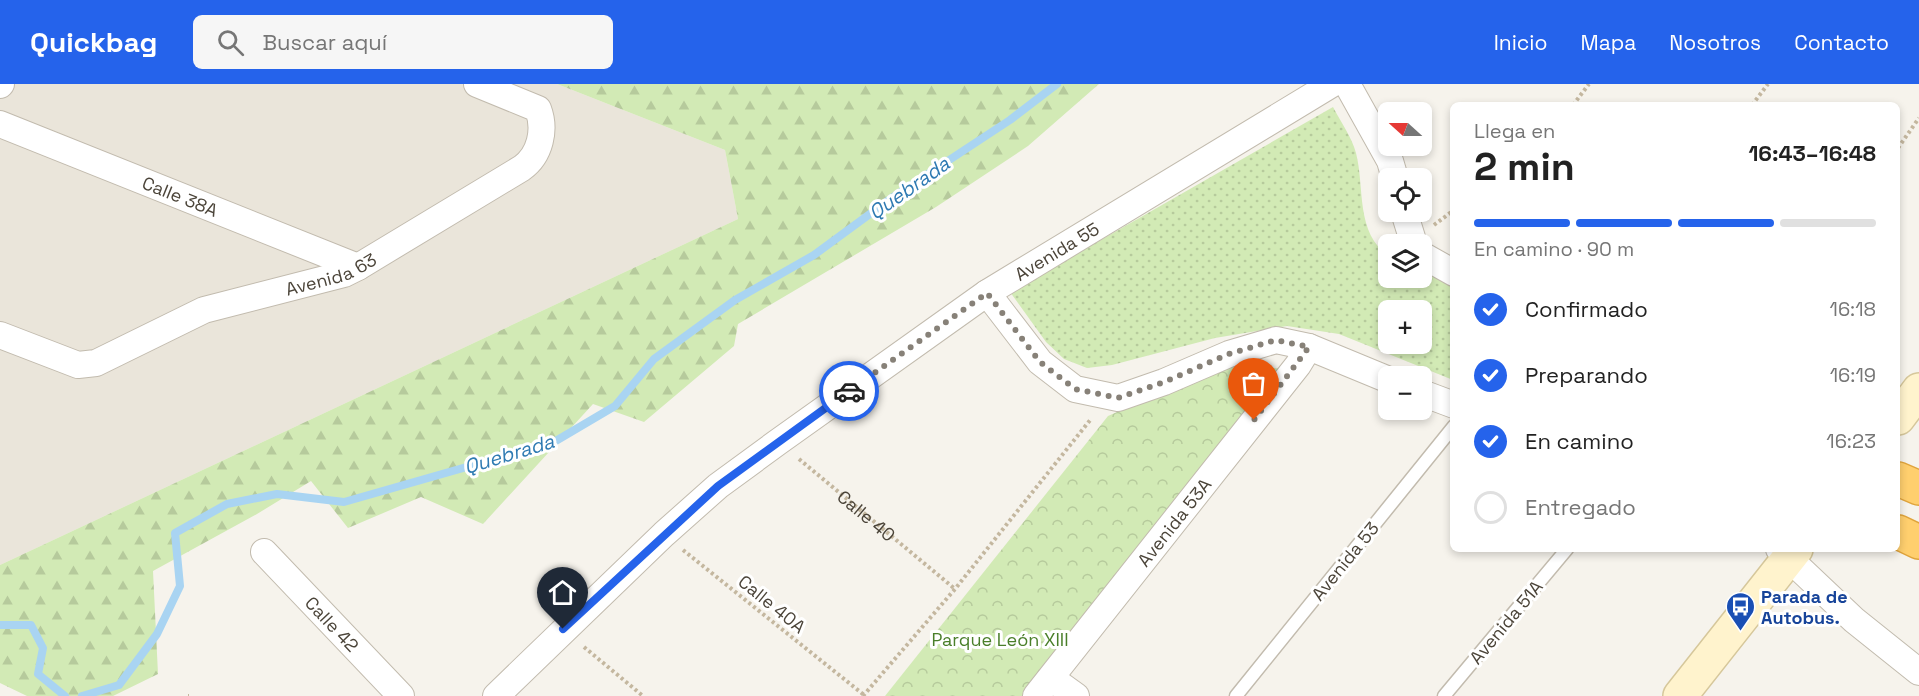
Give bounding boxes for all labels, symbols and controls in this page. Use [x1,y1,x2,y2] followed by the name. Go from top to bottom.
[193,15,613,69] search box
[30,24,157,60] text: Quickbag
[214,26,247,59] icon: search
[262,28,387,56] text: Buscar aquí
[1494,29,1548,56] text: Inicio
[1581,29,1636,56] text: Mapa
[1669,29,1761,56] text: Nosotros
[1794,29,1889,56] text: Contacto
[1378,102,1432,156] north arrow
[1378,102,1432,420] map controls
[1474,118,1555,144] text: Llega en
[1748,139,1876,167] text: 16:43–16:48
[1474,142,1575,191] text: 2 min
[863,150,955,225] water label: Quebrada
[1378,168,1432,222] button: locate
[139,171,221,221] street label: Calle 38A
[1010,217,1103,285] street label: Avenida 55
[1378,234,1432,288] button: layers
[1474,236,1634,262] text: En camino · 90 m
[283,247,380,300] street label: Avenida 63
[1474,293,1507,326] icon: check
[1525,295,1648,323] text: Confirmado
[1830,296,1876,322] text: 16:18
[1378,300,1432,354] button: +
[1228,358,1279,420] pin
[1474,359,1507,392] icon: check
[819,361,879,421] courier
[1525,361,1648,389] text: Preparando
[1830,362,1876,388] text: 16:19
[1378,366,1432,420] button: −
[1237,367,1270,400] icon: bag
[833,375,866,408] icon: car
[1474,425,1507,458] icon: check
[1525,427,1634,455] text: En camino
[461,428,558,480] water label: Quebrada
[1826,428,1876,454] text: 16:23
[1132,473,1216,571] street label: Avenida 53A
[833,484,900,546] street label: Calle 40
[1525,493,1636,521] text: Entregado
[1306,517,1384,605] street label: Avenida 53
[537,567,588,629] pin
[734,570,810,638] street label: Calle 40A
[1464,575,1548,669] street label: Avenida 51A
[546,576,579,609] icon: home
[1761,585,1848,629] place label: Parada de Autobus.
[1724,590,1756,632] bus stop icon: Parada de Autobus.
[300,591,364,656] street label: Calle 42
[931,628,1069,651] park label: Parque León XIII

